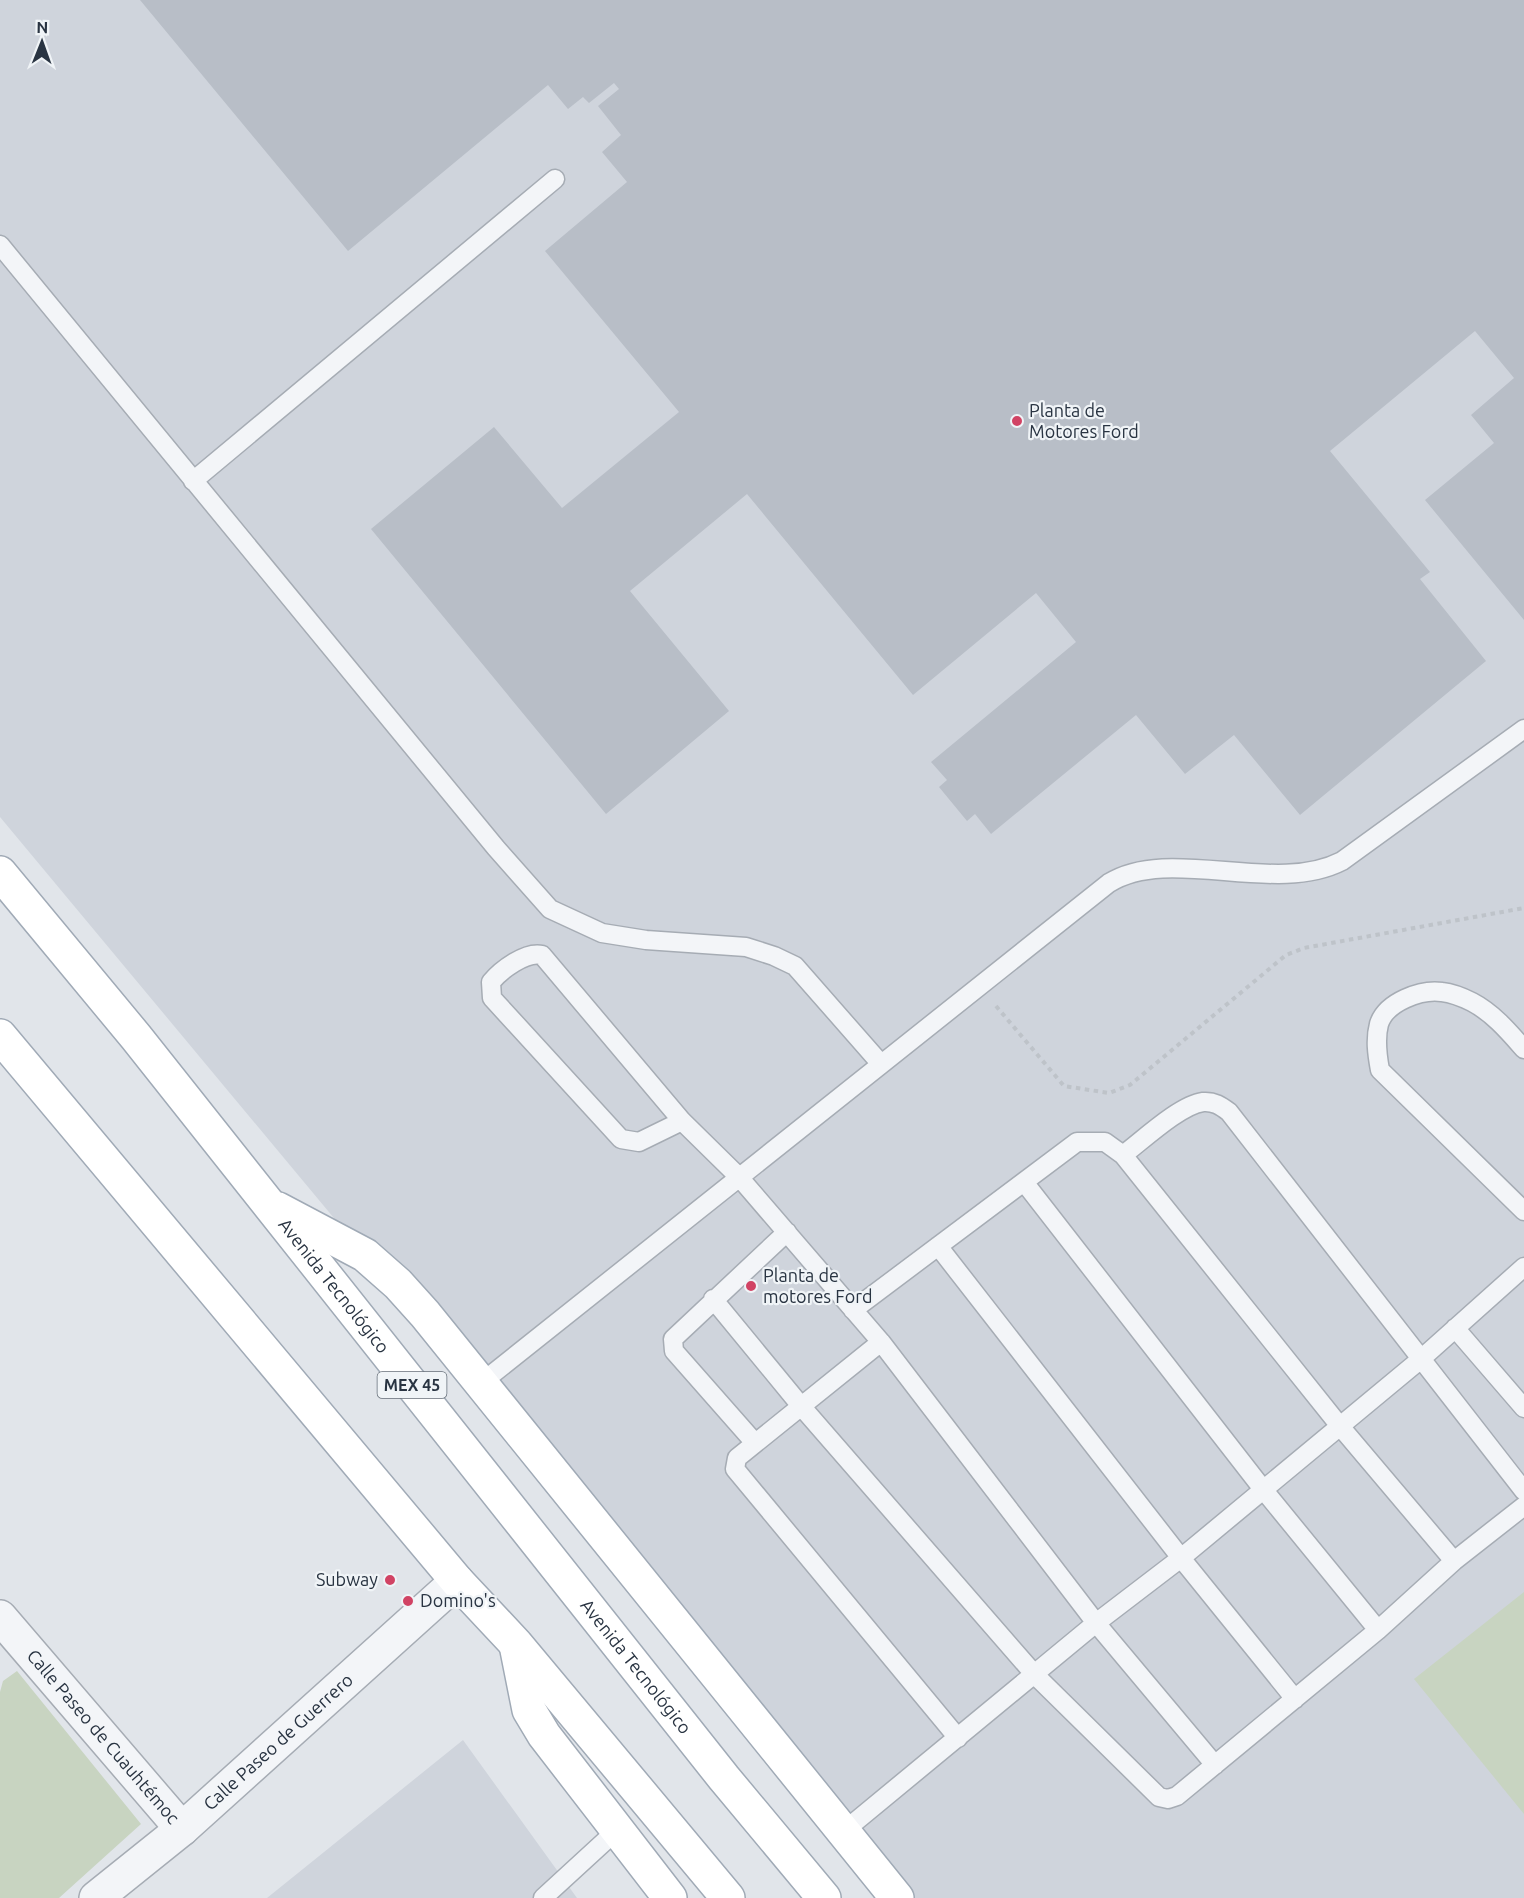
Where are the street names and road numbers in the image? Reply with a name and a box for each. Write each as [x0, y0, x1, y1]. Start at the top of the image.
street label: Avenida Tecnológico [275, 1214, 394, 1357]
road number: MEX 45 [378, 1372, 446, 1398]
street label: Avenida Tecnológico [577, 1595, 696, 1737]
street label: Calle Paseo de Cuauhtémoc [23, 1645, 184, 1827]
street label: Calle Paseo de Guerrero [199, 1669, 356, 1814]

